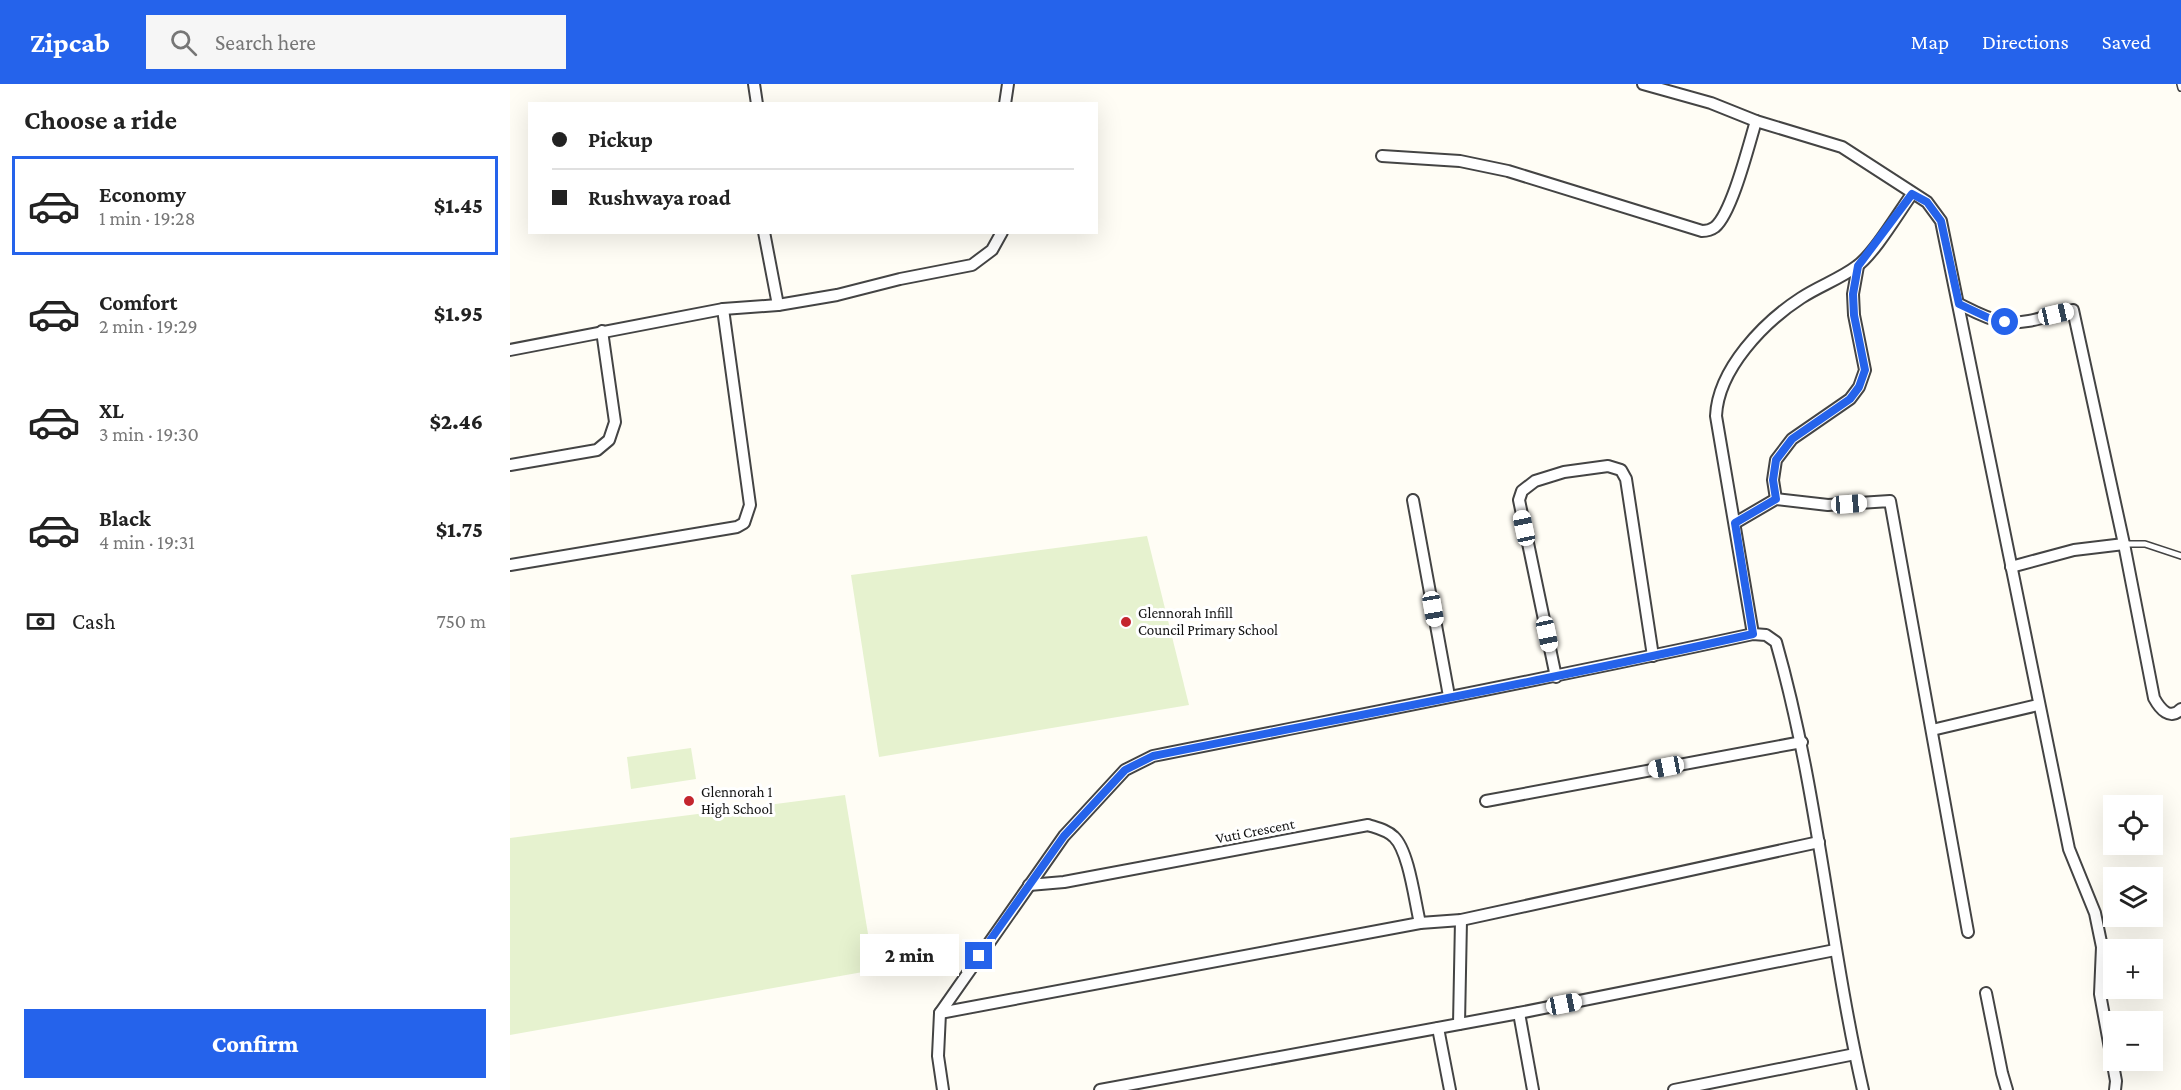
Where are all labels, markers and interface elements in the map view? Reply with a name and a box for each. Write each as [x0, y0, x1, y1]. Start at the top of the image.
search box [146, 15, 566, 69]
icon: search [167, 26, 200, 59]
text: Zipcab [30, 27, 110, 58]
text: Search here [215, 30, 316, 55]
text: Map [1911, 30, 1949, 54]
text: Directions [1982, 30, 2069, 54]
text: Saved [2102, 30, 2151, 54]
text: Choose a ride [24, 105, 177, 135]
text: Pickup [588, 127, 653, 152]
icon: car [27, 179, 81, 233]
text: Economy [99, 182, 186, 207]
text: Rushwaya road [588, 185, 731, 210]
text: $1.45 [434, 193, 483, 218]
text: 1 min · 19:28 [99, 207, 195, 229]
icon: car [27, 287, 81, 341]
text: Comfort [99, 290, 177, 315]
text: $1.95 [434, 301, 483, 326]
car [2036, 301, 2076, 327]
route start [1991, 308, 2018, 335]
text: 2 min · 19:29 [99, 315, 198, 337]
icon: car [27, 395, 81, 449]
text: XL [99, 398, 124, 423]
text: $2.46 [429, 409, 483, 434]
text: 3 min · 19:30 [99, 423, 199, 445]
car [1830, 494, 1868, 514]
icon: car [27, 503, 81, 557]
text: Black [99, 506, 151, 531]
car [1511, 509, 1537, 547]
text: $1.75 [436, 517, 483, 542]
text: 4 min · 19:31 [99, 531, 195, 553]
car [1421, 590, 1445, 628]
icon: cash [24, 605, 57, 638]
place label: Glennorah Infill Council Primary School [1138, 605, 1278, 639]
text: Cash [72, 609, 116, 634]
text: 750 m [436, 610, 486, 632]
marker: Glennorah Infill Council Primary School [1119, 615, 1133, 629]
car [1534, 615, 1560, 653]
car [1647, 755, 1685, 779]
place label: Glennorah 1 High School [701, 784, 773, 818]
marker: Glennorah 1 High School [682, 794, 696, 808]
map controls [2103, 795, 2163, 1071]
button: locate [2103, 795, 2163, 855]
street label: Vuti Crescent [1214, 815, 1297, 846]
button: layers [2103, 867, 2163, 927]
callout: 2 min [859, 935, 958, 977]
button: + [2103, 939, 2163, 999]
route end [965, 942, 992, 969]
text: 2 min [885, 944, 934, 966]
car [1545, 992, 1583, 1016]
button: Confirm [24, 1009, 486, 1078]
button: − [2103, 1011, 2163, 1071]

